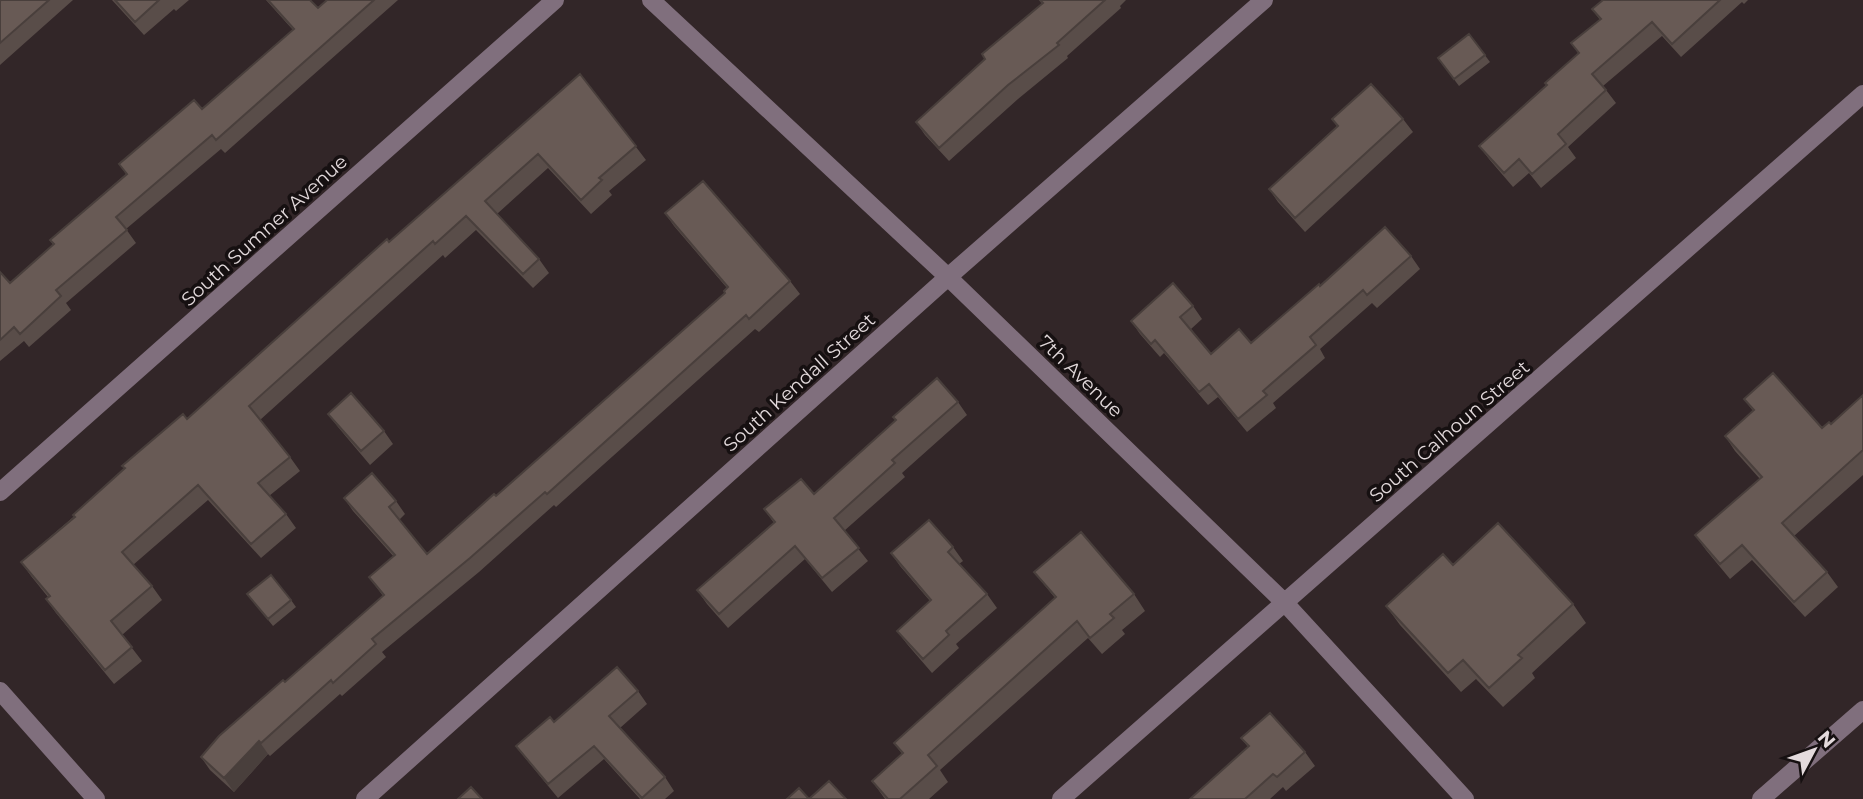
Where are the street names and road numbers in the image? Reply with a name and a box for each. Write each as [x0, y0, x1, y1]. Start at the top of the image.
street label: South Sumner Avenue [177, 150, 352, 311]
street label: South Kendall Street [719, 308, 880, 456]
street label: 7th Avenue [1034, 331, 1128, 422]
street label: South Calhoun Street [1365, 355, 1534, 507]

